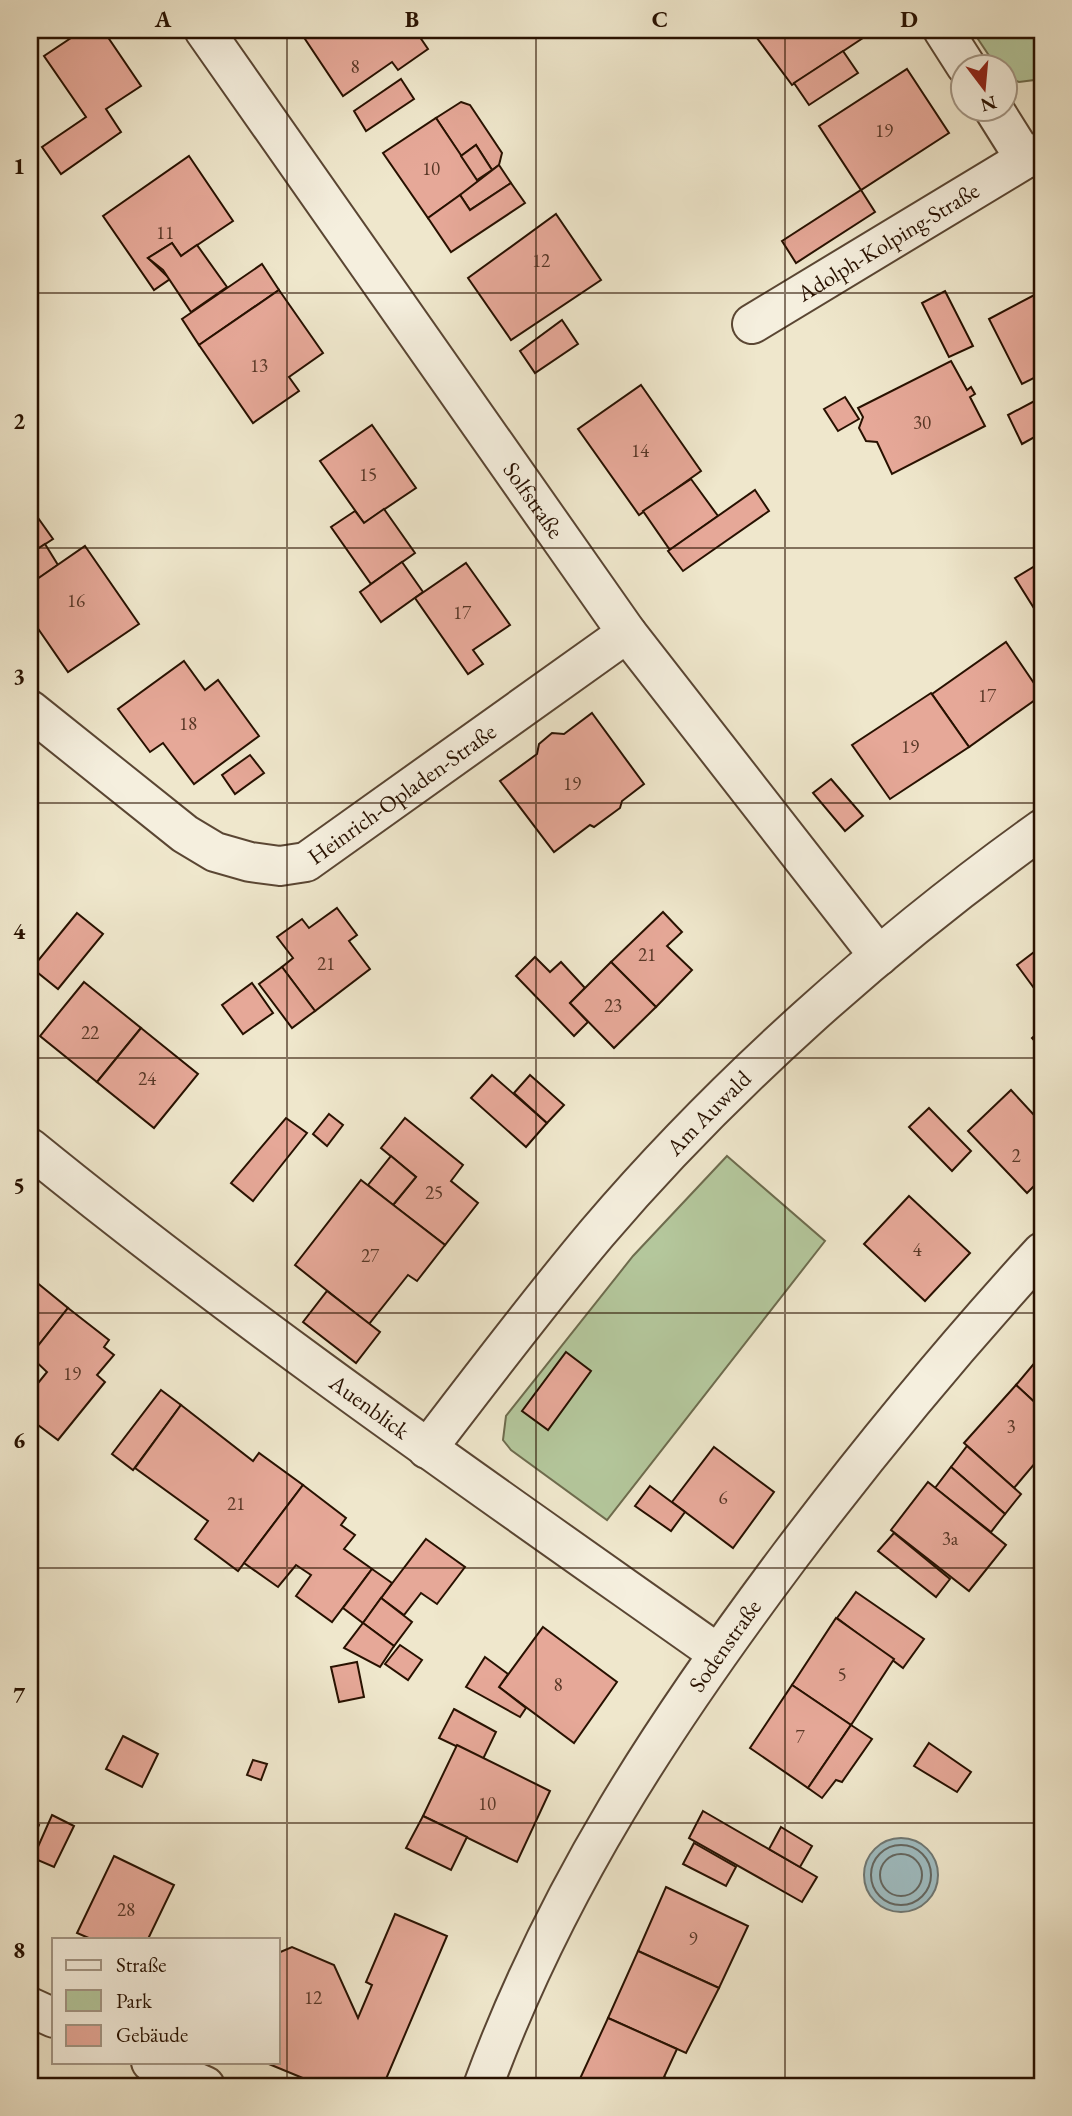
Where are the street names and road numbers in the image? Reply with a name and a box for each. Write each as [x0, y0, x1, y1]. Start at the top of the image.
street label: Adolph-Kolping-Straße [791, 175, 985, 309]
street label: Solfstraße [496, 456, 571, 544]
street label: Heinrich-Opladen-Straße [302, 716, 502, 871]
street label: Am Auwald [659, 1063, 757, 1162]
street label: Auenblick [323, 1367, 417, 1446]
street label: Sodenstraße [681, 1593, 768, 1698]

